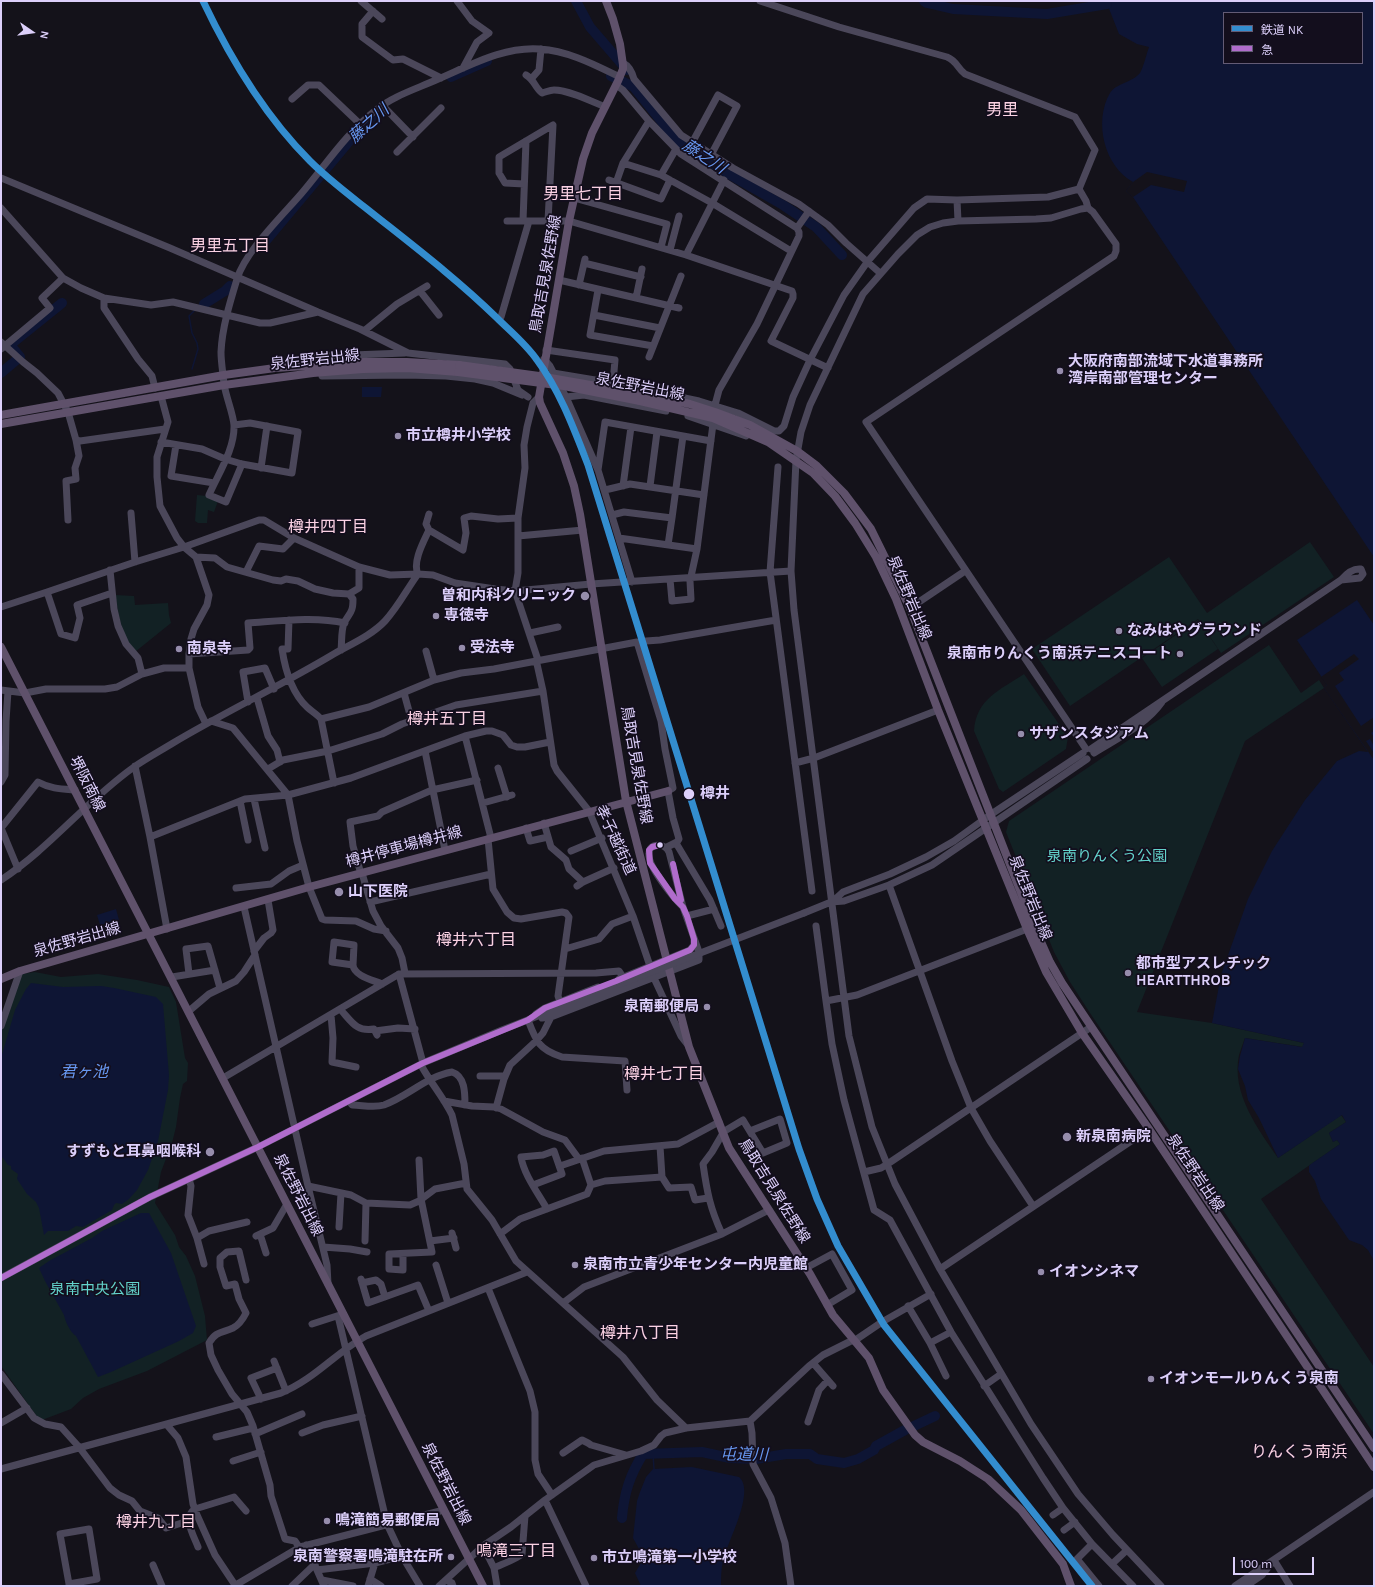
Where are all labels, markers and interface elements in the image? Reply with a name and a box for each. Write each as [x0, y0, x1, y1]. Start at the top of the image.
north arrow [12, 12, 52, 52]
legend [1223, 12, 1363, 64]
text: 鉄道 NK [1261, 23, 1303, 37]
text: N [37, 29, 51, 40]
text: 急 [1261, 43, 1273, 57]
district label: 男里 [986, 100, 1018, 120]
water label: 藤之川 [345, 101, 393, 147]
water label: 藤之川 [679, 136, 729, 178]
district label: 男里七丁目 [543, 184, 623, 204]
street label: 鳥取吉見泉佐野線 [527, 213, 565, 335]
district label: 男里五丁目 [190, 236, 270, 256]
street label: 泉佐野岩出線 [269, 346, 361, 374]
place label: 大阪府南部流域下水道事務所 湾岸南部管理センター [1068, 353, 1263, 388]
marker: 大阪府南部流域下水道事務所 湾岸南部管理センター [1055, 366, 1065, 376]
street label: 泉佐野岩出線 [594, 370, 686, 404]
place label: 市立樽井小学校 [406, 427, 511, 445]
marker: 市立樽井小学校 [393, 431, 403, 441]
district label: 樽井四丁目 [288, 517, 368, 537]
street label: 泉佐野岩出線 [883, 553, 935, 643]
place label: 曽和内科クリニック [441, 587, 576, 605]
marker: 曽和内科クリニック [579, 590, 591, 602]
place label: 専徳寺 [444, 607, 489, 625]
marker: 専徳寺 [431, 611, 441, 621]
place label: なみはやグラウンド [1127, 622, 1262, 640]
marker: なみはやグラウンド [1114, 626, 1124, 636]
place label: 受法寺 [470, 639, 515, 657]
place label: 南泉寺 [187, 640, 232, 658]
marker: 受法寺 [457, 643, 467, 653]
marker: 南泉寺 [174, 644, 184, 654]
place label: 泉南市りんくう南浜テニスコート [947, 645, 1172, 663]
marker: 泉南市りんくう南浜テニスコート [1175, 649, 1185, 659]
street label: 鳥取吉見泉佐野線 [617, 704, 655, 826]
district label: 樽井五丁目 [407, 709, 487, 729]
place label: サザンスタジアム [1029, 725, 1149, 743]
marker: サザンスタジアム [1016, 729, 1026, 739]
street label: 堺阪南線 [65, 753, 109, 815]
place label: 樽井 [700, 785, 730, 803]
marker: 樽井 [682, 787, 696, 801]
street label: 孝子越街道 [591, 802, 639, 878]
street label: 樽井停車場樽井線 [344, 823, 464, 871]
unlabelled marker [655, 840, 665, 850]
park label: 泉南りんくう公園 [1047, 848, 1167, 866]
street label: 泉佐野岩出線 [1005, 853, 1055, 943]
place label: 山下医院 [348, 883, 408, 901]
marker: 山下医院 [333, 886, 345, 898]
street label: 泉佐野岩出線 [31, 919, 123, 961]
district label: 樽井六丁目 [436, 930, 516, 950]
place label: 都市型アスレチック HEARTTHROB [1136, 955, 1271, 990]
marker: 都市型アスレチック HEARTTHROB [1123, 968, 1133, 978]
place label: 泉南郵便局 [624, 998, 699, 1016]
marker: 泉南郵便局 [702, 1002, 712, 1012]
water label: 君ヶ池 [60, 1062, 108, 1082]
district label: 樽井七丁目 [624, 1064, 704, 1084]
place label: 新泉南病院 [1076, 1128, 1151, 1146]
marker: 新泉南病院 [1061, 1131, 1073, 1143]
street label: 泉佐野岩出線 [1162, 1131, 1228, 1215]
street label: 鳥取吉見泉佐野線 [735, 1135, 813, 1247]
place label: すずもと耳鼻咽喉科 [66, 1143, 201, 1161]
marker: すずもと耳鼻咽喉科 [204, 1146, 216, 1158]
street label: 泉佐野岩出線 [270, 1151, 326, 1239]
place label: 泉南市立青少年センター内児童館 [583, 1256, 808, 1274]
marker: 泉南市立青少年センター内児童館 [570, 1260, 580, 1270]
place label: イオンシネマ [1049, 1263, 1139, 1281]
marker: イオンシネマ [1036, 1267, 1046, 1277]
park label: 泉南中央公園 [50, 1281, 140, 1299]
district label: 樽井八丁目 [600, 1323, 680, 1343]
place label: イオンモールりんくう泉南 [1159, 1370, 1339, 1388]
marker: イオンモールりんくう泉南 [1146, 1374, 1156, 1384]
street label: 泉佐野岩出線 [418, 1440, 474, 1528]
district label: りんくう南浜 [1251, 1442, 1347, 1462]
water label: 屯道川 [720, 1445, 768, 1465]
district label: 樽井九丁目 [116, 1512, 196, 1532]
place label: 鳴滝簡易郵便局 [335, 1512, 440, 1530]
marker: 鳴滝簡易郵便局 [322, 1516, 332, 1526]
district label: 鳴滝三丁目 [476, 1541, 556, 1561]
place label: 泉南警察署鳴滝駐在所 [293, 1548, 443, 1566]
place label: 市立鳴滝第一小学校 [602, 1549, 737, 1567]
scale bar [1235, 1549, 1316, 1575]
marker: 泉南警察署鳴滝駐在所 [446, 1552, 456, 1562]
marker: 市立鳴滝第一小学校 [589, 1553, 599, 1563]
text: 100 m [1240, 1557, 1272, 1571]

